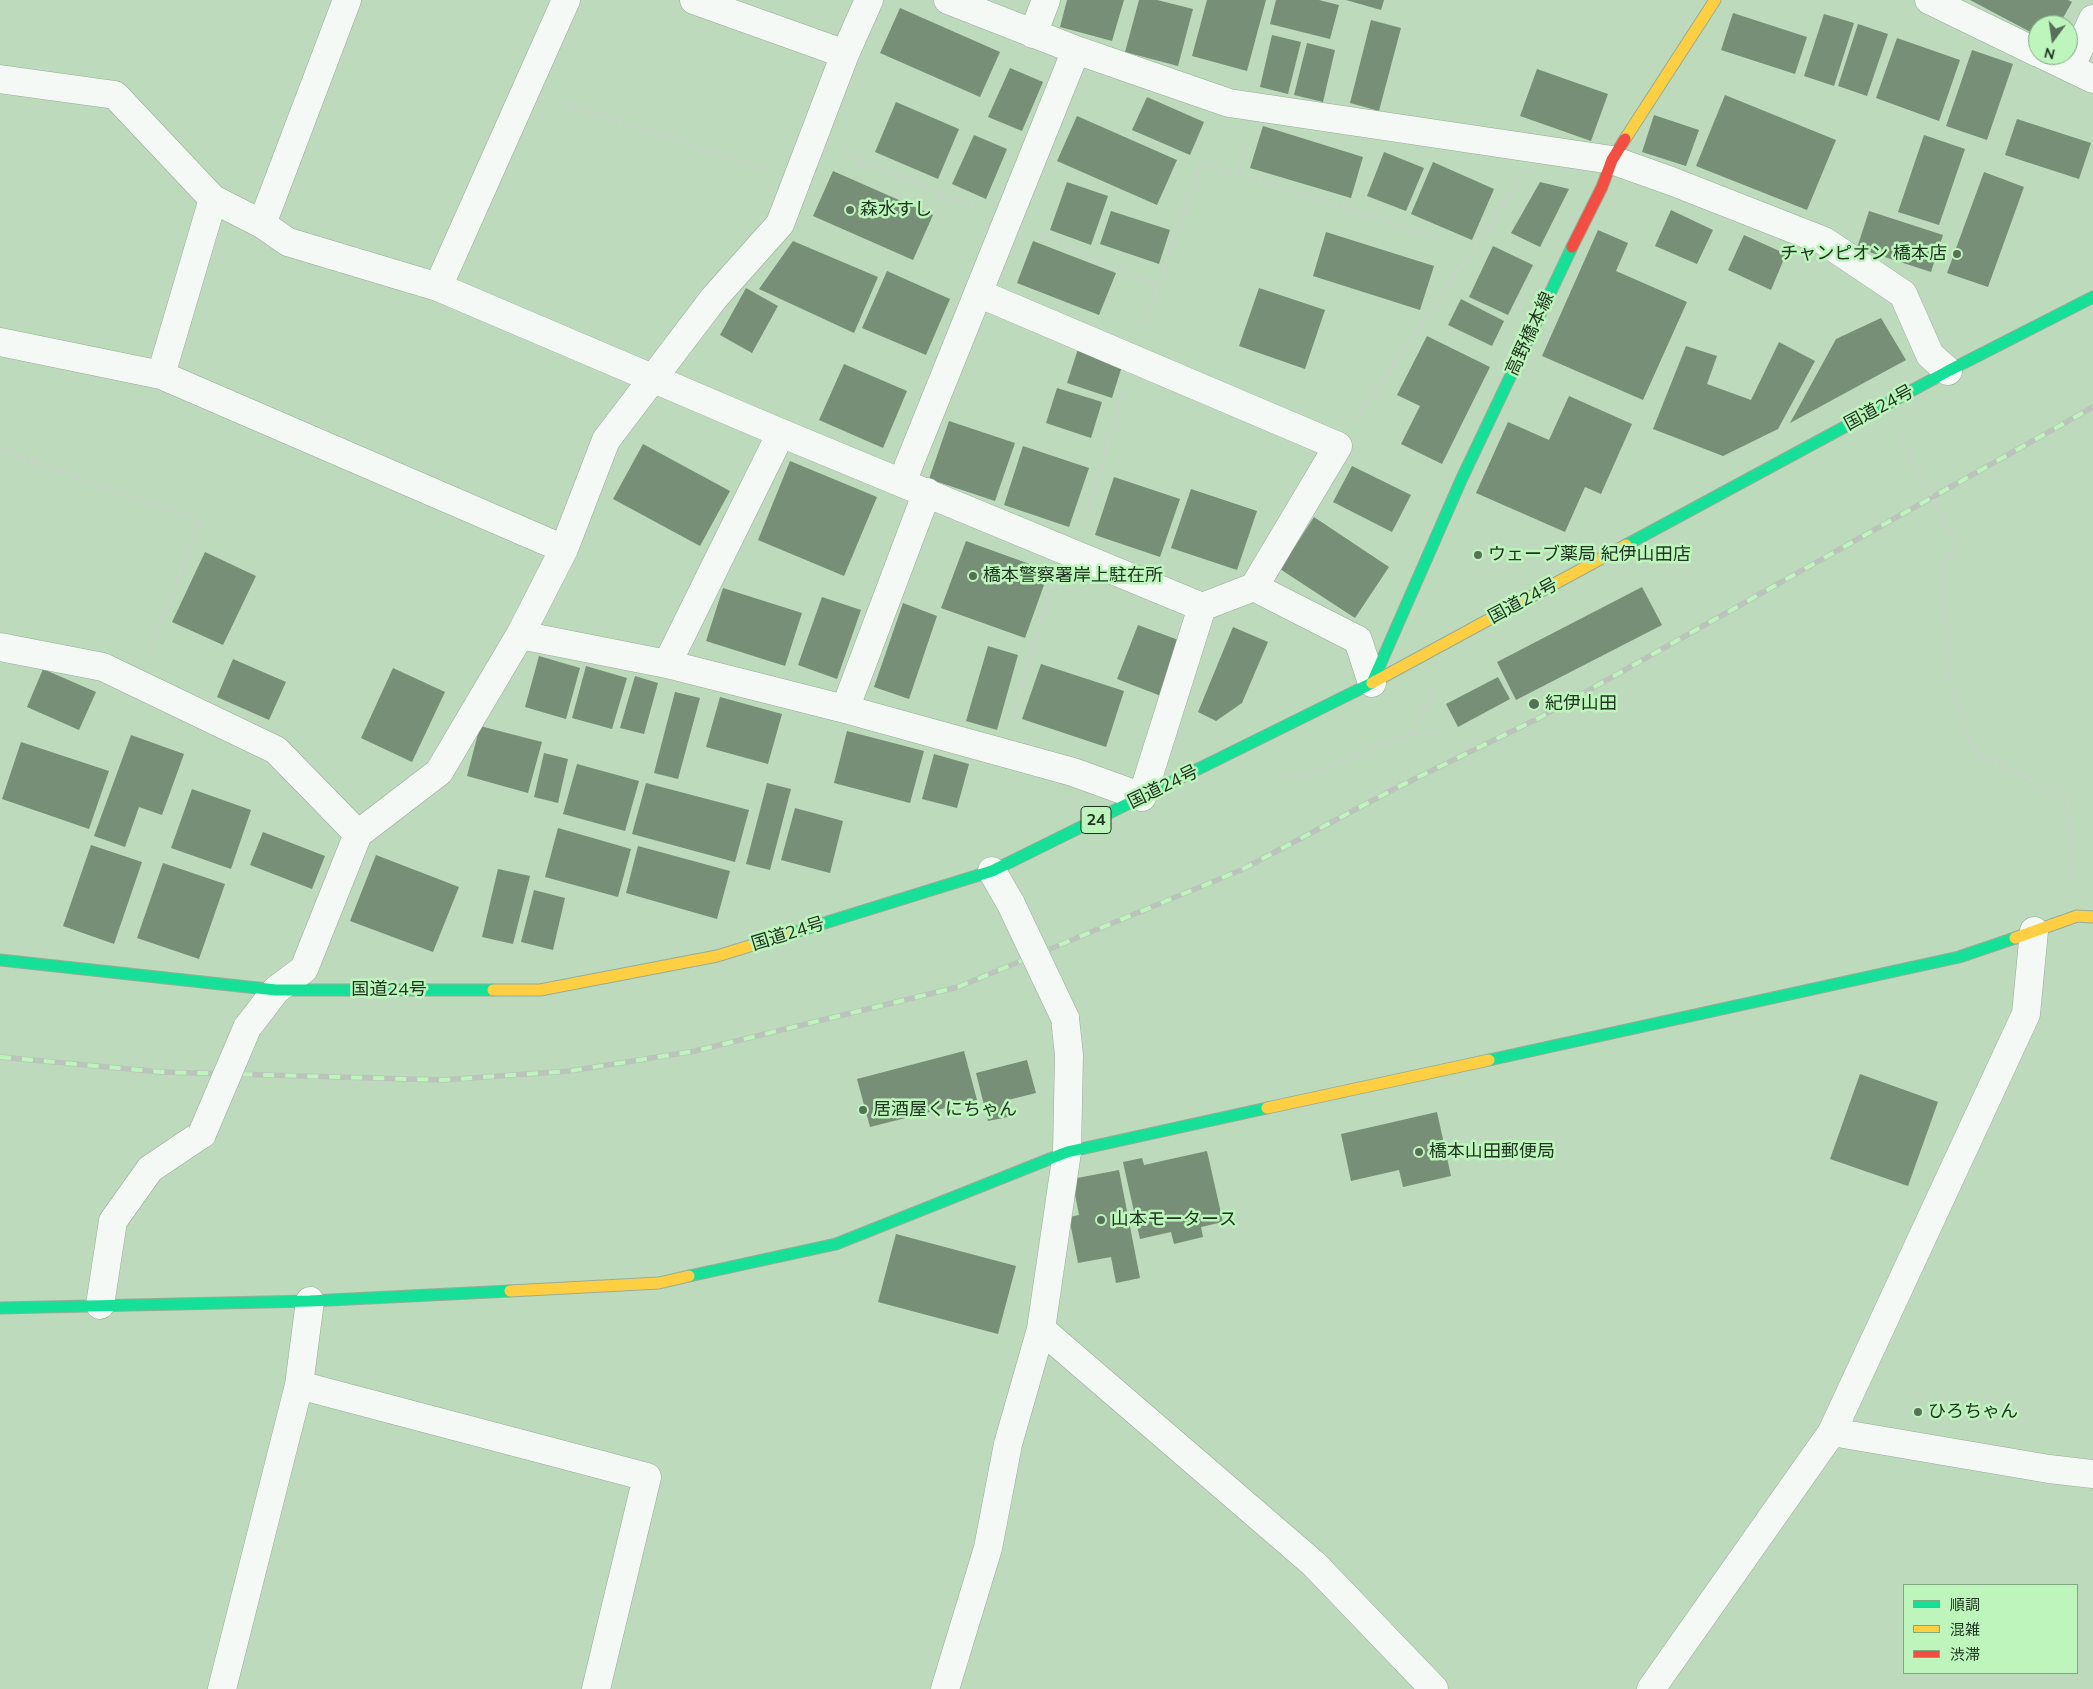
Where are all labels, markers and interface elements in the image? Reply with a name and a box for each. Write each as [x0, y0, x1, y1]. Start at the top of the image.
north arrow [2028, 15, 2078, 65]
text: N [2042, 44, 2057, 64]
place label: 森水すし [860, 199, 932, 221]
marker: 森水すし [844, 204, 856, 216]
place label: チャンピオン 橋本店 [1780, 243, 1947, 265]
marker: チャンピオン 橋本店 [1951, 248, 1963, 260]
street label: 高野橋本線 [1501, 289, 1559, 379]
street label: 国道24号 [1841, 381, 1917, 435]
place label: ウェーブ薬局 紀伊山田店 [1488, 544, 1691, 566]
marker: ウェーブ薬局 紀伊山田店 [1472, 549, 1484, 561]
place label: 橋本警察署岸上駐在所 [983, 565, 1163, 587]
marker: 橋本警察署岸上駐在所 [967, 570, 979, 582]
street label: 国道24号 [1485, 574, 1561, 628]
place label: 紀伊山田 [1545, 693, 1617, 715]
marker: 紀伊山田 [1527, 697, 1541, 711]
street label: 国道24号 [1124, 761, 1202, 813]
road number: 24 [1081, 806, 1111, 834]
street label: 国道24号 [749, 913, 827, 955]
street label: 国道24号 [351, 979, 427, 1001]
place label: 居酒屋くにちゃん [873, 1099, 1017, 1121]
marker: 居酒屋くにちゃん [857, 1104, 869, 1116]
place label: 橋本山田郵便局 [1429, 1141, 1555, 1163]
marker: 橋本山田郵便局 [1413, 1146, 1425, 1158]
place label: 山本モータース [1111, 1209, 1237, 1231]
marker: 山本モータース [1095, 1214, 1107, 1226]
place label: ひろちゃん [1928, 1401, 2018, 1423]
marker: ひろちゃん [1912, 1406, 1924, 1418]
legend [1903, 1584, 2078, 1674]
text: 順調 [1950, 1595, 1980, 1614]
text: 混雑 [1950, 1620, 1980, 1639]
text: 渋滞 [1950, 1645, 1980, 1664]

